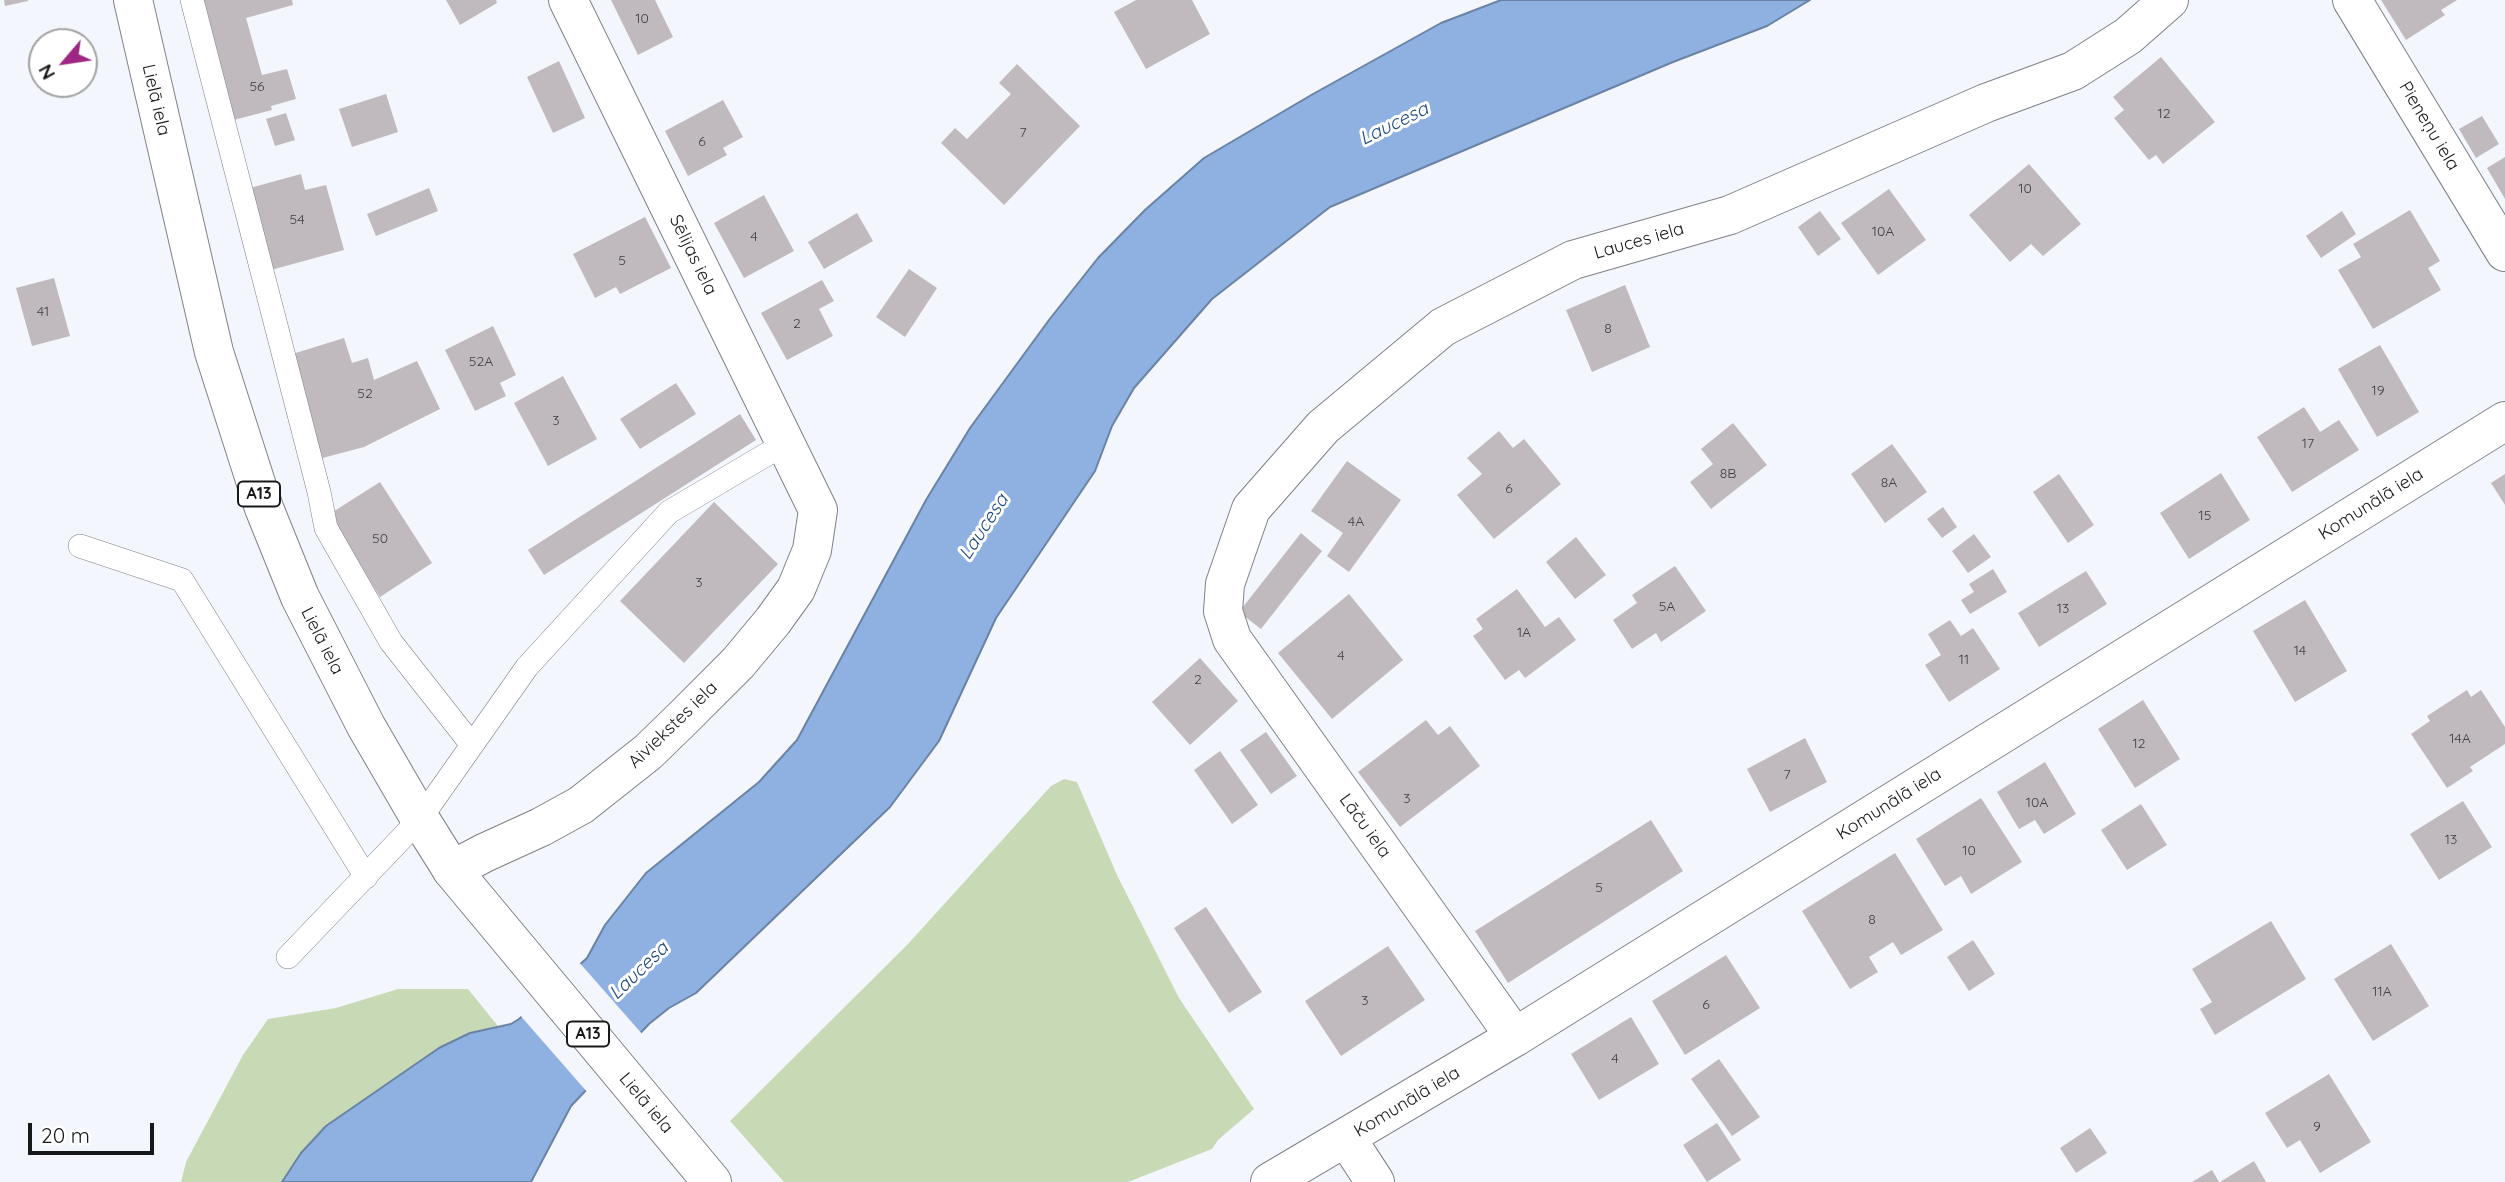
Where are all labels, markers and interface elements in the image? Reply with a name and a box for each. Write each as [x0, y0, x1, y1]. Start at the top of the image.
house number: 10 [635, 11, 649, 27]
north arrow [28, 28, 98, 98]
text: N [33, 60, 60, 84]
street label: Lielā iela [137, 62, 175, 138]
street label: Pieneņu iela [2394, 78, 2464, 174]
house number: 56 [249, 79, 265, 95]
water label: Laucesa [1356, 98, 1432, 150]
house number: 12 [2158, 106, 2170, 122]
house number: 7 [1019, 125, 1027, 141]
house number: 6 [698, 134, 706, 150]
house number: 10 [2018, 181, 2032, 197]
street label: Sēlijas iela [664, 211, 722, 299]
house number: 54 [289, 212, 305, 228]
street label: Lauces iela [1592, 218, 1686, 264]
house number: 10A [1872, 224, 1894, 240]
house number: 4 [750, 229, 758, 245]
house number: 5 [618, 253, 626, 269]
house number: 41 [37, 304, 49, 320]
house number: 2 [793, 316, 801, 332]
house number: 8 [1604, 321, 1612, 337]
house number: 52A [469, 354, 493, 370]
house number: 19 [2372, 383, 2384, 399]
house number: 52 [357, 386, 373, 402]
house number: 3 [552, 413, 560, 429]
house number: 17 [2302, 436, 2314, 452]
street label: Komunālā iela [2315, 463, 2427, 545]
house number: 8B [1720, 466, 1736, 482]
house number: 8A [1881, 475, 1897, 491]
road number: A13 [238, 481, 280, 506]
house number: 6 [1505, 481, 1513, 497]
water label: Laucesa [954, 490, 1014, 564]
house number: 15 [2199, 508, 2211, 524]
house number: 4A [1348, 514, 1364, 530]
house number: 50 [372, 531, 388, 547]
house number: 3 [695, 575, 703, 591]
house number: 5A [1659, 599, 1675, 615]
house number: 13 [2057, 601, 2069, 617]
street label: Lielā iela [296, 604, 348, 678]
house number: 1A [1517, 625, 1531, 641]
house number: 14 [2294, 643, 2306, 659]
house number: 4 [1337, 648, 1345, 664]
house number: 11 [1959, 652, 1969, 668]
house number: 2 [1194, 672, 1202, 688]
street label: Aiviekstes iela [624, 677, 722, 773]
house number: 14A [2449, 731, 2471, 747]
house number: 12 [2133, 736, 2145, 752]
street label: Komunālā iela [1833, 763, 1945, 845]
house number: 7 [1783, 767, 1791, 783]
street label: Lāču iela [1335, 790, 1395, 862]
house number: 3 [1403, 791, 1411, 807]
house number: 10A [2026, 795, 2048, 811]
house number: 13 [2445, 832, 2457, 848]
house number: 10 [1962, 843, 1976, 859]
house number: 5 [1595, 880, 1603, 896]
house number: 8 [1868, 912, 1876, 928]
water label: Laucesa [605, 937, 673, 1005]
house number: 11A [2372, 984, 2392, 1000]
house number: 3 [1361, 993, 1369, 1009]
house number: 6 [1702, 997, 1710, 1013]
road number: A13 [567, 1022, 609, 1046]
house number: 4 [1611, 1051, 1619, 1067]
street label: Komunālā iela [1350, 1062, 1464, 1142]
street label: Lielā iela [614, 1068, 678, 1138]
scale bar [32, 1108, 158, 1152]
house number: 9 [2313, 1119, 2321, 1135]
text: 20 m [41, 1122, 90, 1148]

